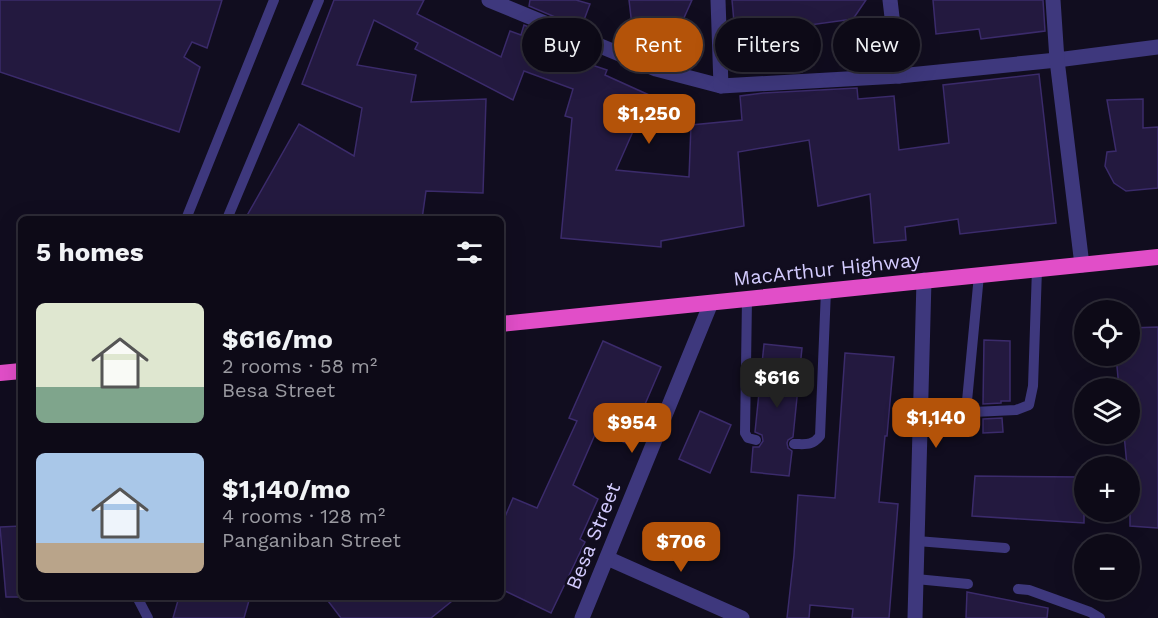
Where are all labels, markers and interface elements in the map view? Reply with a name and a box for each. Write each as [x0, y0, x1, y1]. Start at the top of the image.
chip: Buy [522, 18, 602, 72]
chip: Rent [614, 18, 703, 72]
chip: Filters [715, 18, 821, 72]
chip: New [833, 18, 920, 72]
pin: $1,250 [600, 94, 698, 145]
text: $1,250 [617, 101, 681, 125]
icon: filters [453, 236, 486, 269]
text: 5 homes [36, 237, 144, 267]
street label: MacArthur Highway [732, 247, 923, 291]
map controls [1074, 300, 1140, 600]
button: locate [1074, 300, 1140, 366]
text: $616/mo [222, 324, 333, 354]
icon: home [84, 327, 156, 399]
text: 2 rooms · 58 m² [222, 354, 377, 378]
pin: $616 [741, 358, 813, 409]
text: $616 [754, 365, 800, 389]
text: Besa Street [222, 378, 335, 402]
button: layers [1074, 378, 1140, 444]
pin: $1,140 [887, 398, 985, 449]
pin: $954 [596, 403, 668, 454]
text: $1,140 [906, 405, 966, 429]
text: $954 [607, 410, 657, 434]
button: + [1074, 456, 1140, 522]
text: $1,140/mo [222, 474, 350, 504]
icon: home [84, 477, 156, 549]
street label: Besa Street [561, 479, 626, 593]
text: 4 rooms · 128 m² [222, 504, 385, 528]
pin: $706 [645, 522, 717, 573]
text: Panganiban Street [222, 528, 401, 552]
text: $706 [656, 529, 706, 553]
button: − [1074, 534, 1140, 600]

